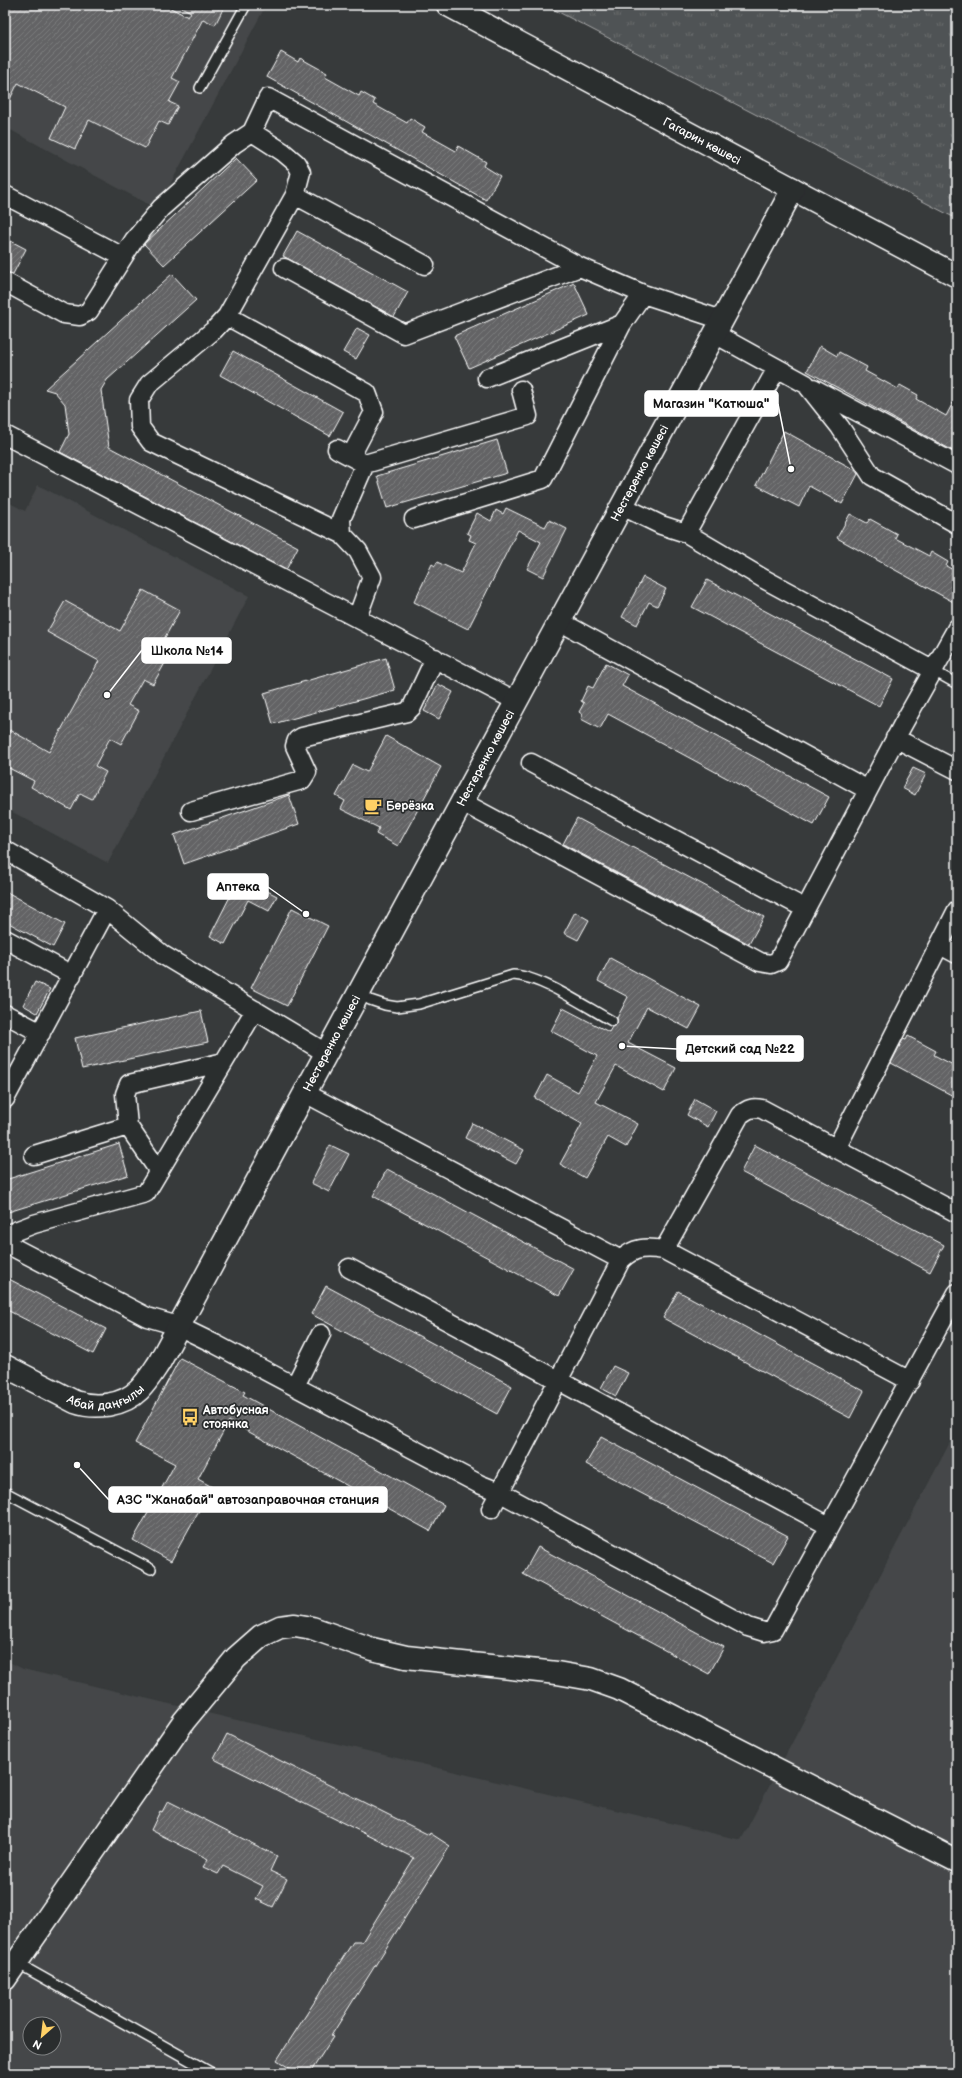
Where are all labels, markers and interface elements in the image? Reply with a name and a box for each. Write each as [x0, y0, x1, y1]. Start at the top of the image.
street label: Гагарин көшесі [660, 115, 743, 168]
callout: Магазин "Катюша" [645, 391, 778, 416]
text: Магазин "Катюша" [653, 396, 770, 412]
street label: Нестеренко көшесі [608, 422, 672, 524]
callout: Школа №14 [142, 638, 231, 663]
text: Школа №14 [151, 643, 224, 659]
street label: Нестеренко көшесі [454, 708, 518, 809]
cafe icon: Берёзка [363, 796, 383, 816]
place label: Берёзка [386, 799, 435, 814]
callout: Аптека [208, 874, 268, 899]
text: Аптека [215, 879, 260, 895]
street label: Нестеренко көшесі [300, 993, 364, 1094]
callout: Детский сад №22 [677, 1036, 803, 1061]
text: Детский сад №22 [685, 1041, 795, 1057]
street label: Абай даңғылы [63, 1382, 148, 1414]
place label: Автобусная стоянка [202, 1403, 269, 1432]
bus stop icon: Автобусная стоянка [180, 1407, 200, 1427]
callout: АЗС "Жанабай" автозаправочная станция [109, 1487, 387, 1512]
text: АЗС "Жанабай" автозаправочная станция [116, 1492, 379, 1508]
north arrow [22, 2016, 62, 2056]
text: N [31, 2037, 44, 2052]

